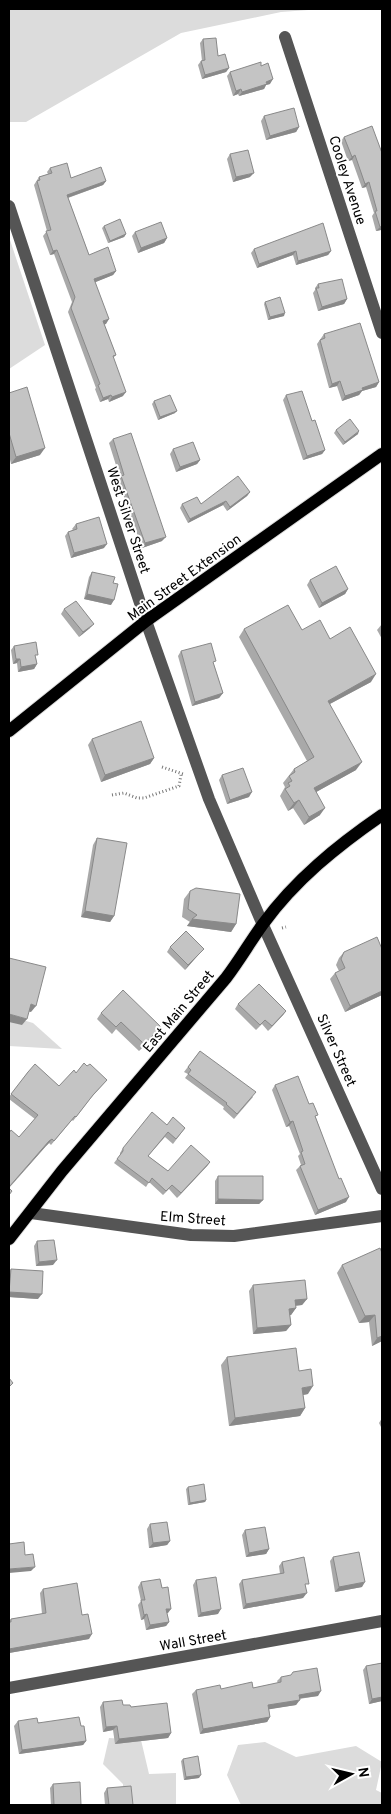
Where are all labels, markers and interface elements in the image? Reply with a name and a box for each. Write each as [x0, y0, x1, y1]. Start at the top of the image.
street label: Cooley Avenue [324, 134, 369, 227]
street label: West Silver Street [102, 465, 153, 576]
street label: Main Street Extension [125, 531, 245, 625]
street label: East Main Street [140, 967, 218, 1057]
street label: Silver Street [312, 1012, 359, 1090]
street label: Elm Street [160, 1209, 226, 1230]
street label: Wall Street [158, 1627, 228, 1656]
north arrow [326, 1749, 376, 1799]
text: N [353, 1766, 372, 1779]

